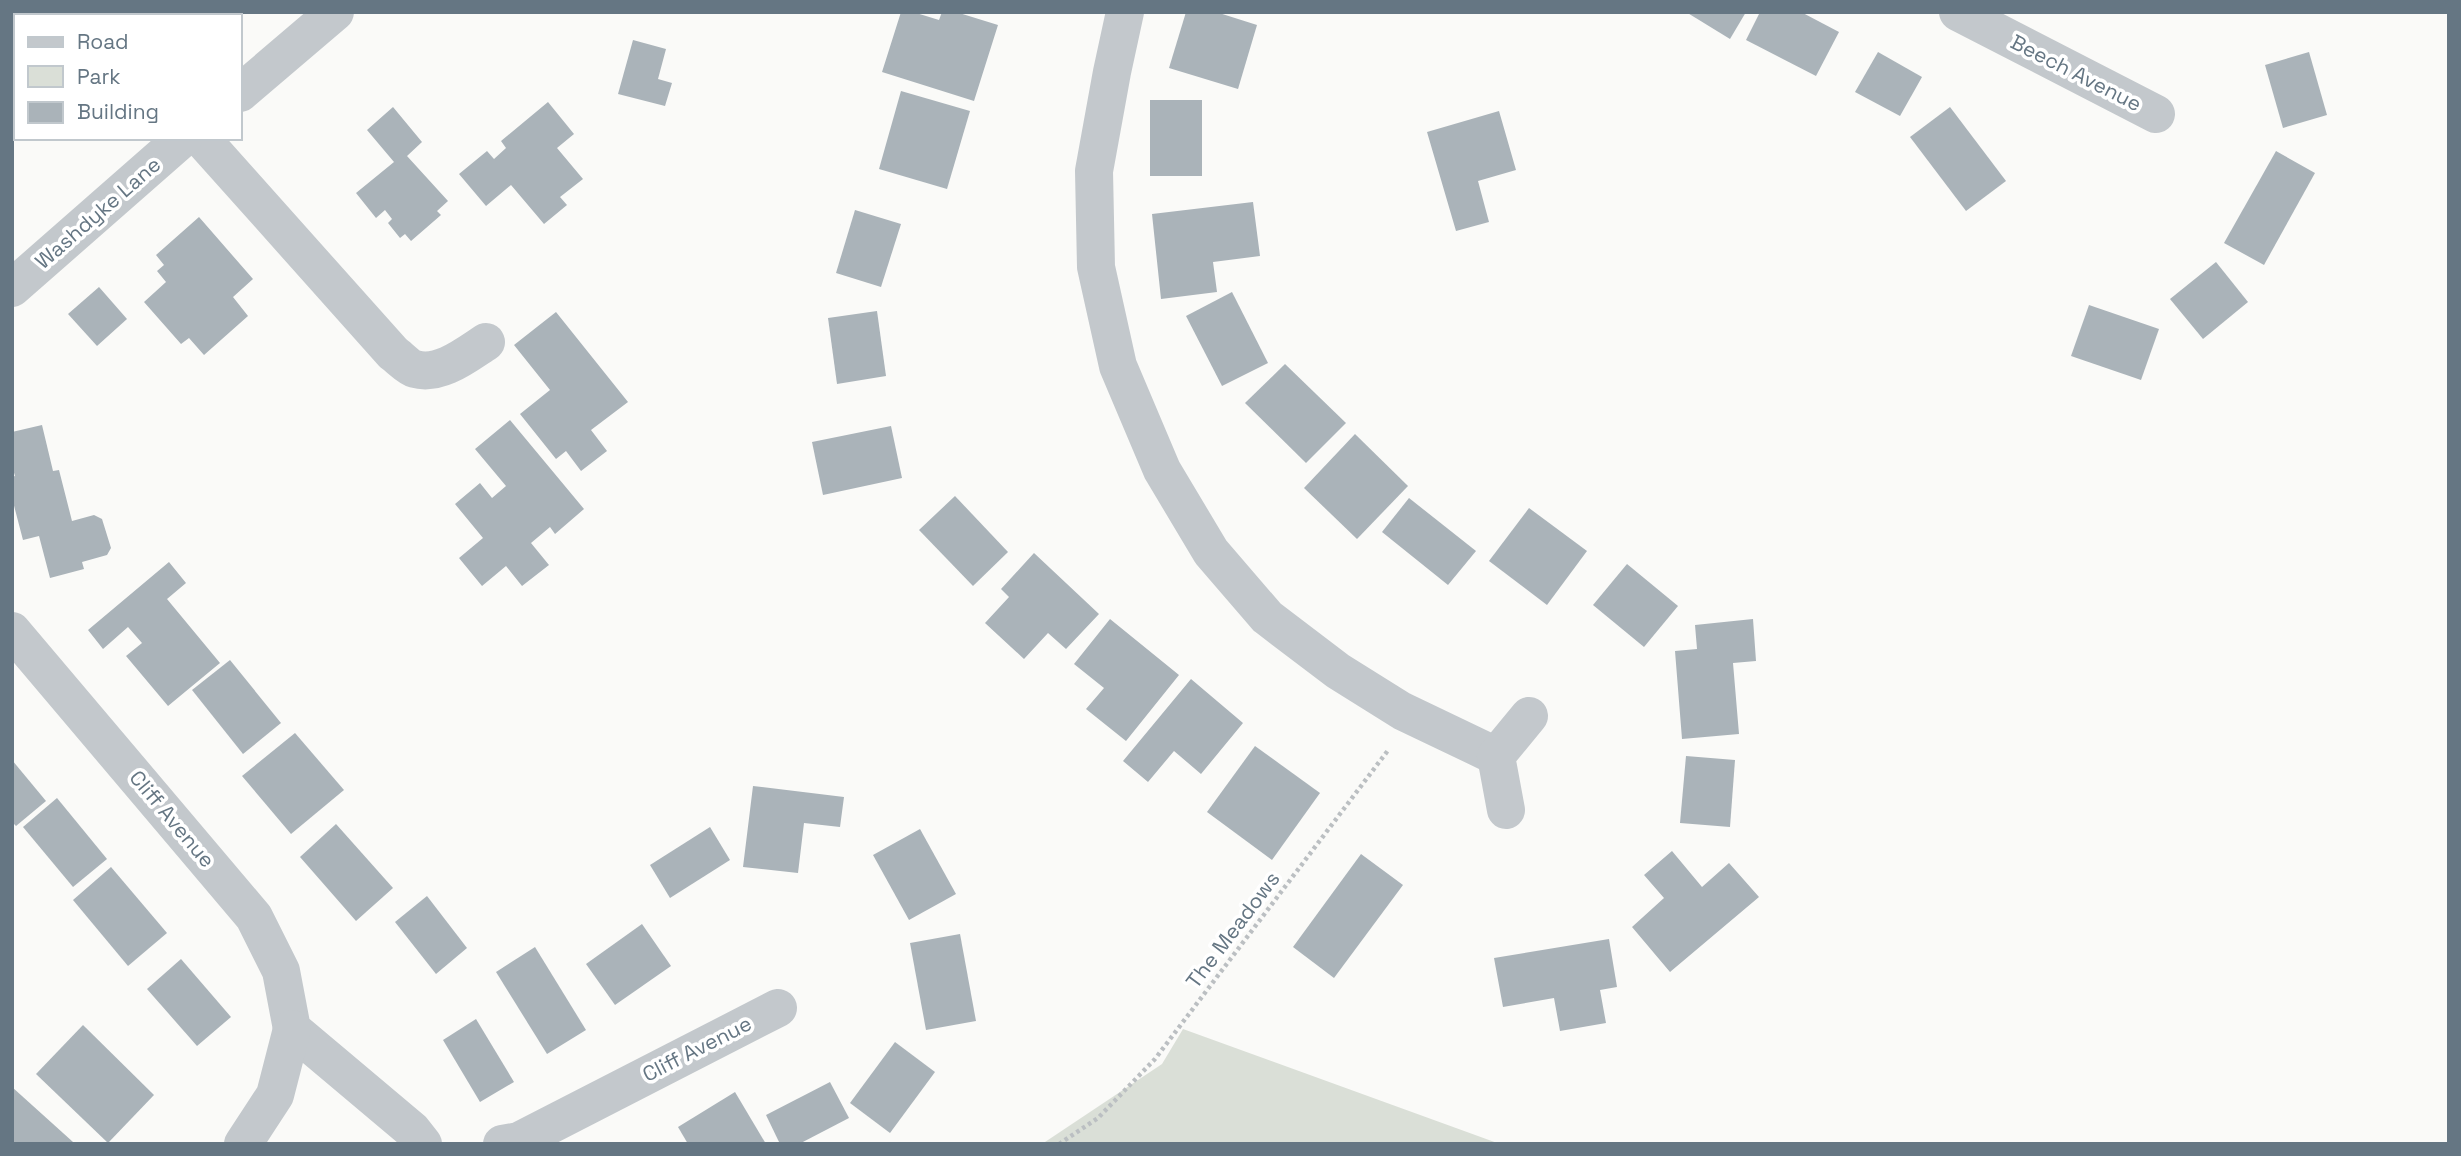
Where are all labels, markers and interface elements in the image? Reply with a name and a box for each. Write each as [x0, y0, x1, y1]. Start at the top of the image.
legend [14, 14, 242, 140]
text: Road [77, 28, 129, 55]
street label: Beech Avenue [2006, 28, 2146, 117]
text: Park [77, 63, 121, 90]
text: Building [77, 98, 159, 125]
street label: Washdyke Lane [29, 151, 166, 275]
street label: Cliff Avenue [124, 764, 221, 873]
street label: The Meadows [1180, 866, 1285, 994]
street label: Cliff Avenue [638, 1009, 756, 1088]

